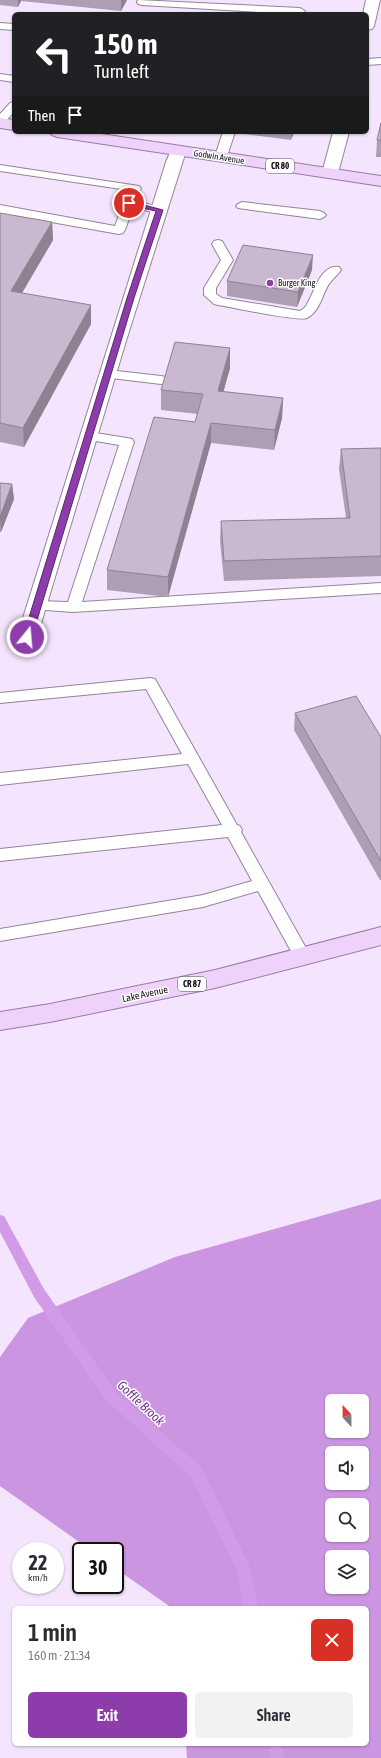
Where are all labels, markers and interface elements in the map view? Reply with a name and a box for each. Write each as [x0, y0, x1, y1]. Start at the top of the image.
icon: left [28, 28, 80, 80]
text: 150 m [94, 28, 157, 60]
text: Turn left [94, 61, 149, 82]
icon: arrive [64, 104, 86, 126]
text: Then [28, 107, 56, 124]
street label: Godwin Avenue [193, 148, 245, 166]
road number: CR 80 [266, 159, 294, 173]
pin [112, 186, 146, 220]
icon: arrive [118, 192, 140, 214]
marker: Burger King [265, 278, 275, 288]
place label: Burger King [278, 278, 316, 288]
position arrow [6.0, 616, 48.0, 658]
road number: CR 87 [178, 977, 206, 991]
street label: Lake Avenue [121, 984, 169, 1004]
water label: Goffle Brook [114, 1378, 168, 1429]
north arrow [325, 1394, 369, 1438]
map controls [325, 1394, 369, 1594]
button: sound [325, 1446, 369, 1490]
button: search [325, 1498, 369, 1542]
speed limit sign: 30 [72, 1542, 124, 1594]
button: layers [325, 1550, 369, 1594]
text: 22 [29, 1551, 47, 1574]
text: km/h [28, 1572, 48, 1583]
text: 1 min [28, 1619, 77, 1646]
button: close [311, 1619, 353, 1661]
text: 160 m · 21:34 [28, 1648, 91, 1663]
button: Exit [28, 1692, 187, 1738]
button: Share [195, 1692, 353, 1738]

